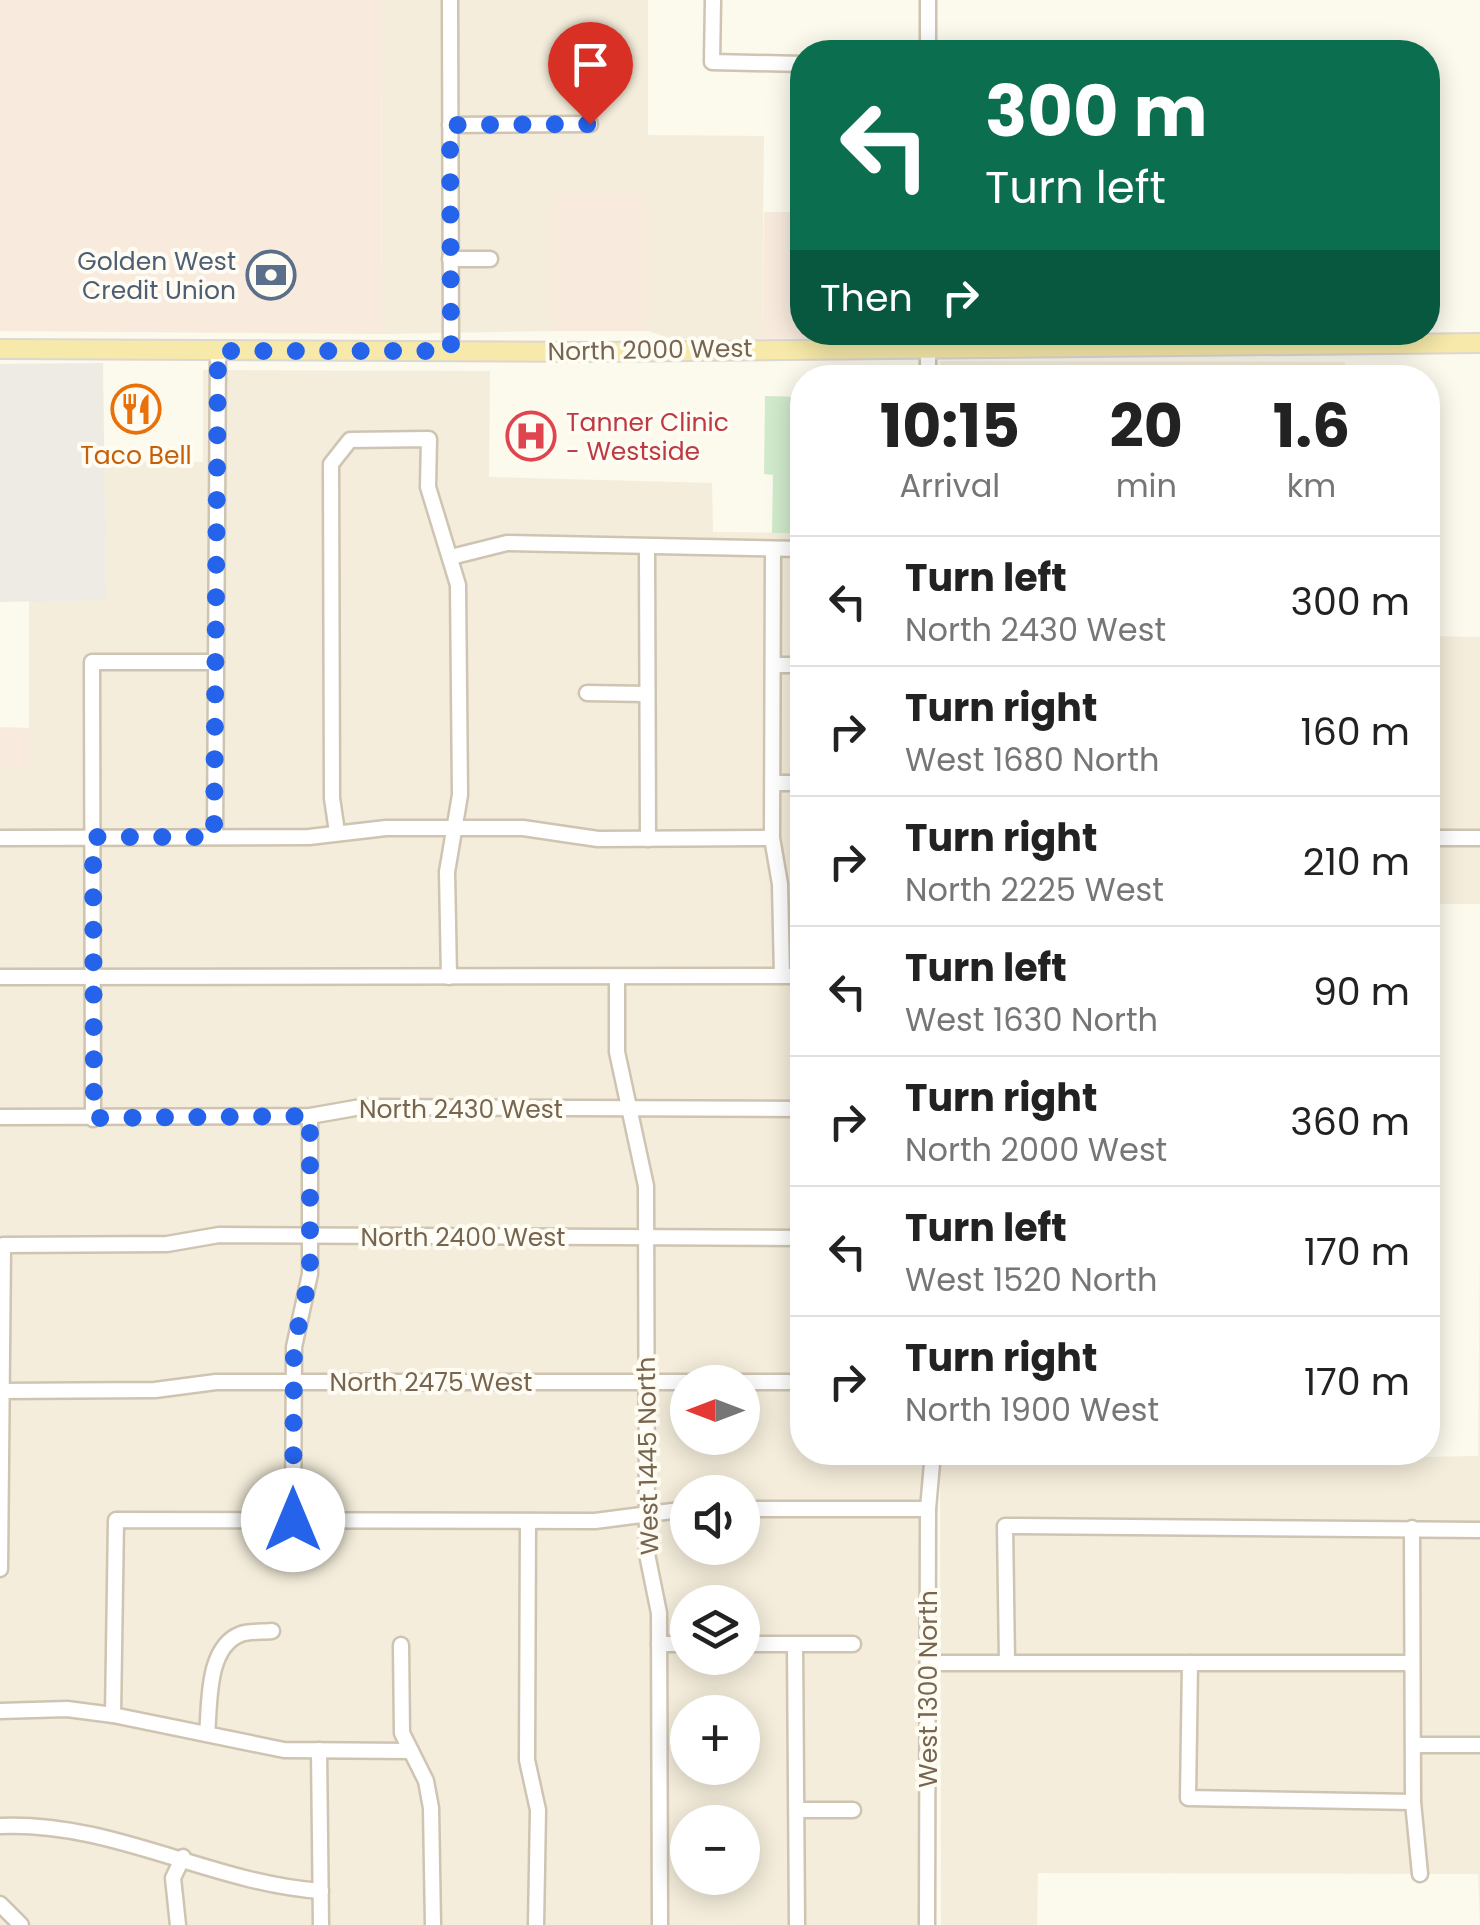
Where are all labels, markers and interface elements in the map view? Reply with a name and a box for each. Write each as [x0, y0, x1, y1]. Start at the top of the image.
pin [548, 22, 633, 125]
icon: arrive [563, 37, 618, 92]
text: 300 m [985, 62, 1208, 161]
icon: left [820, 80, 950, 210]
text: Turn left [985, 156, 1166, 219]
place label: Golden West Credit Union [77, 244, 236, 308]
bank icon: Golden West Credit Union [245, 249, 297, 301]
icon: right [933, 270, 988, 325]
text: Then [820, 271, 913, 324]
street label: North 2000 West [547, 331, 753, 369]
restaurant icon: Taco Bell [110, 383, 162, 435]
text: 10:15 [880, 384, 1020, 468]
text: 20 [1110, 384, 1183, 468]
text: 1.6 [1273, 384, 1350, 468]
place label: Tanner Clinic - Westside [566, 405, 729, 469]
hospital icon: Tanner Clinic - Westside [505, 410, 557, 462]
place label: Taco Bell [80, 438, 192, 473]
text: Arrival [899, 463, 1000, 508]
text: min [1116, 463, 1177, 508]
text: km [1287, 463, 1336, 508]
text: Turn left [905, 551, 1067, 604]
icon: left [820, 574, 875, 629]
text: 300 m [1291, 575, 1410, 628]
text: North 2430 West [905, 607, 1166, 652]
text: Turn right [905, 681, 1097, 734]
icon: right [820, 704, 875, 759]
text: 160 m [1301, 705, 1410, 758]
text: West 1680 North [905, 737, 1159, 782]
text: Turn right [905, 811, 1097, 864]
icon: right [820, 834, 875, 889]
text: 210 m [1303, 835, 1410, 888]
text: North 2225 West [905, 867, 1164, 912]
text: Turn left [905, 941, 1067, 994]
icon: left [820, 964, 875, 1019]
text: 90 m [1313, 965, 1410, 1018]
text: West 1630 North [905, 997, 1158, 1042]
text: Turn right [905, 1071, 1097, 1124]
street label: North 2430 West [359, 1092, 563, 1127]
icon: right [820, 1094, 875, 1149]
text: 360 m [1290, 1095, 1410, 1148]
text: North 2000 West [905, 1127, 1167, 1172]
text: Turn left [905, 1201, 1067, 1254]
street label: North 2400 West [361, 1220, 565, 1255]
icon: left [820, 1224, 875, 1279]
text: 170 m [1304, 1225, 1410, 1278]
text: West 1520 North [905, 1257, 1157, 1302]
text: Turn right [905, 1331, 1097, 1384]
icon: right [820, 1354, 875, 1409]
text: 170 m [1304, 1355, 1410, 1408]
street label: West 1445 North [629, 1356, 667, 1556]
street label: North 2475 West [330, 1365, 532, 1400]
north arrow [670, 1365, 760, 1455]
map controls [670, 1365, 760, 1895]
text: North 1900 West [905, 1387, 1159, 1432]
position arrow [241, 1468, 345, 1572]
button: sound [670, 1475, 760, 1565]
button: layers [670, 1585, 760, 1675]
street label: West 1300 North [911, 1590, 946, 1788]
button: + [670, 1695, 760, 1785]
button: − [670, 1805, 760, 1895]

